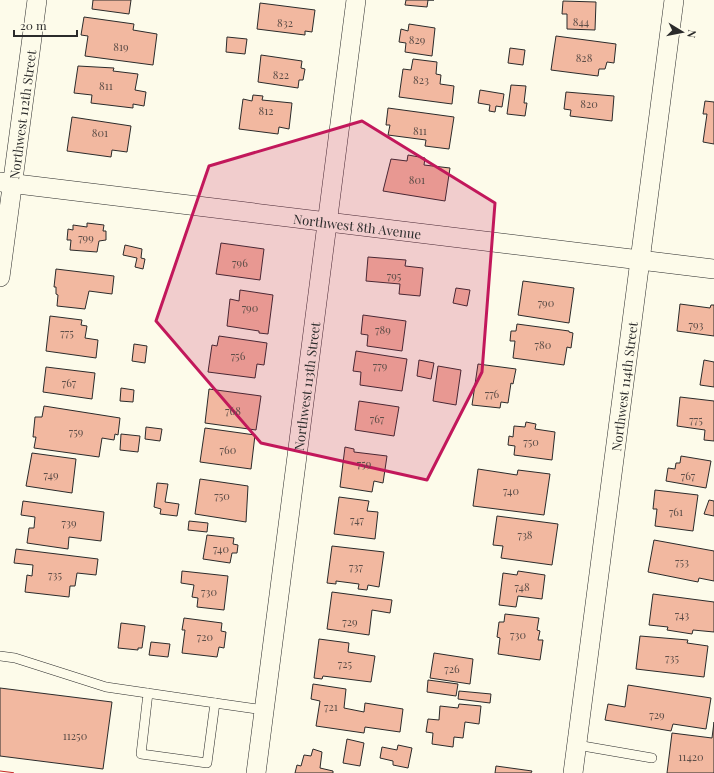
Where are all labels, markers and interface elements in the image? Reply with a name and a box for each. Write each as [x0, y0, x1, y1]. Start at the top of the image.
scale bar [14, 12, 77, 38]
north arrow [662, 12, 702, 52]
house number: 844 [573, 14, 590, 29]
house number: 832 [277, 15, 293, 30]
text: 20 m [20, 17, 47, 33]
text: N [684, 29, 700, 39]
house number: 829 [409, 32, 426, 47]
house number: 819 [113, 39, 129, 54]
street label: Northwest 112th Street [5, 48, 39, 180]
house number: 828 [576, 50, 593, 65]
house number: 822 [273, 67, 289, 82]
house number: 823 [413, 72, 429, 87]
house number: 811 [99, 78, 113, 93]
house number: 820 [580, 96, 598, 111]
house number: 812 [258, 103, 274, 118]
house number: 811 [413, 123, 427, 138]
house number: 801 [92, 125, 108, 140]
house number: 801 [409, 172, 425, 187]
street label: Northwest 8th Avenue [292, 209, 423, 242]
house number: 799 [78, 230, 94, 245]
house number: 796 [232, 255, 248, 270]
house number: 795 [387, 268, 402, 283]
house number: 790 [538, 295, 555, 310]
house number: 790 [242, 300, 259, 315]
house number: 793 [688, 317, 704, 332]
street label: Northwest 113th Street [289, 320, 323, 452]
street label: Northwest 114th Street [607, 320, 640, 452]
house number: 789 [375, 322, 391, 337]
house number: 775 [60, 325, 74, 340]
house number: 780 [535, 337, 552, 352]
house number: 756 [231, 348, 246, 363]
house number: 779 [373, 358, 388, 373]
house number: 767 [62, 375, 77, 390]
house number: 776 [485, 386, 500, 401]
house number: 768 [225, 403, 241, 418]
house number: 767 [370, 411, 385, 426]
house number: 775 [689, 412, 703, 427]
house number: 759 [69, 424, 84, 439]
house number: 750 [523, 434, 539, 449]
house number: 760 [220, 442, 237, 457]
house number: 759 [357, 456, 372, 471]
house number: 749 [43, 467, 59, 482]
house number: 767 [681, 468, 696, 483]
house number: 740 [503, 483, 519, 498]
house number: 750 [214, 488, 230, 503]
house number: 761 [669, 504, 683, 519]
house number: 747 [350, 512, 364, 527]
house number: 739 [61, 515, 77, 530]
house number: 738 [517, 527, 533, 542]
house number: 740 [213, 541, 229, 556]
house number: 753 [675, 554, 689, 569]
house number: 737 [349, 559, 363, 574]
house number: 735 [48, 567, 62, 582]
house number: 748 [514, 579, 530, 594]
house number: 730 [201, 584, 217, 599]
house number: 743 [675, 607, 689, 622]
house number: 729 [342, 614, 358, 629]
house number: 730 [510, 627, 526, 642]
house number: 720 [197, 629, 214, 644]
house number: 735 [665, 650, 679, 665]
house number: 725 [338, 656, 353, 671]
house number: 726 [444, 661, 460, 676]
house number: 721 [324, 699, 338, 714]
house number: 729 [649, 707, 665, 722]
house number: 11250 [63, 728, 88, 743]
house number: 11420 [678, 749, 704, 764]

